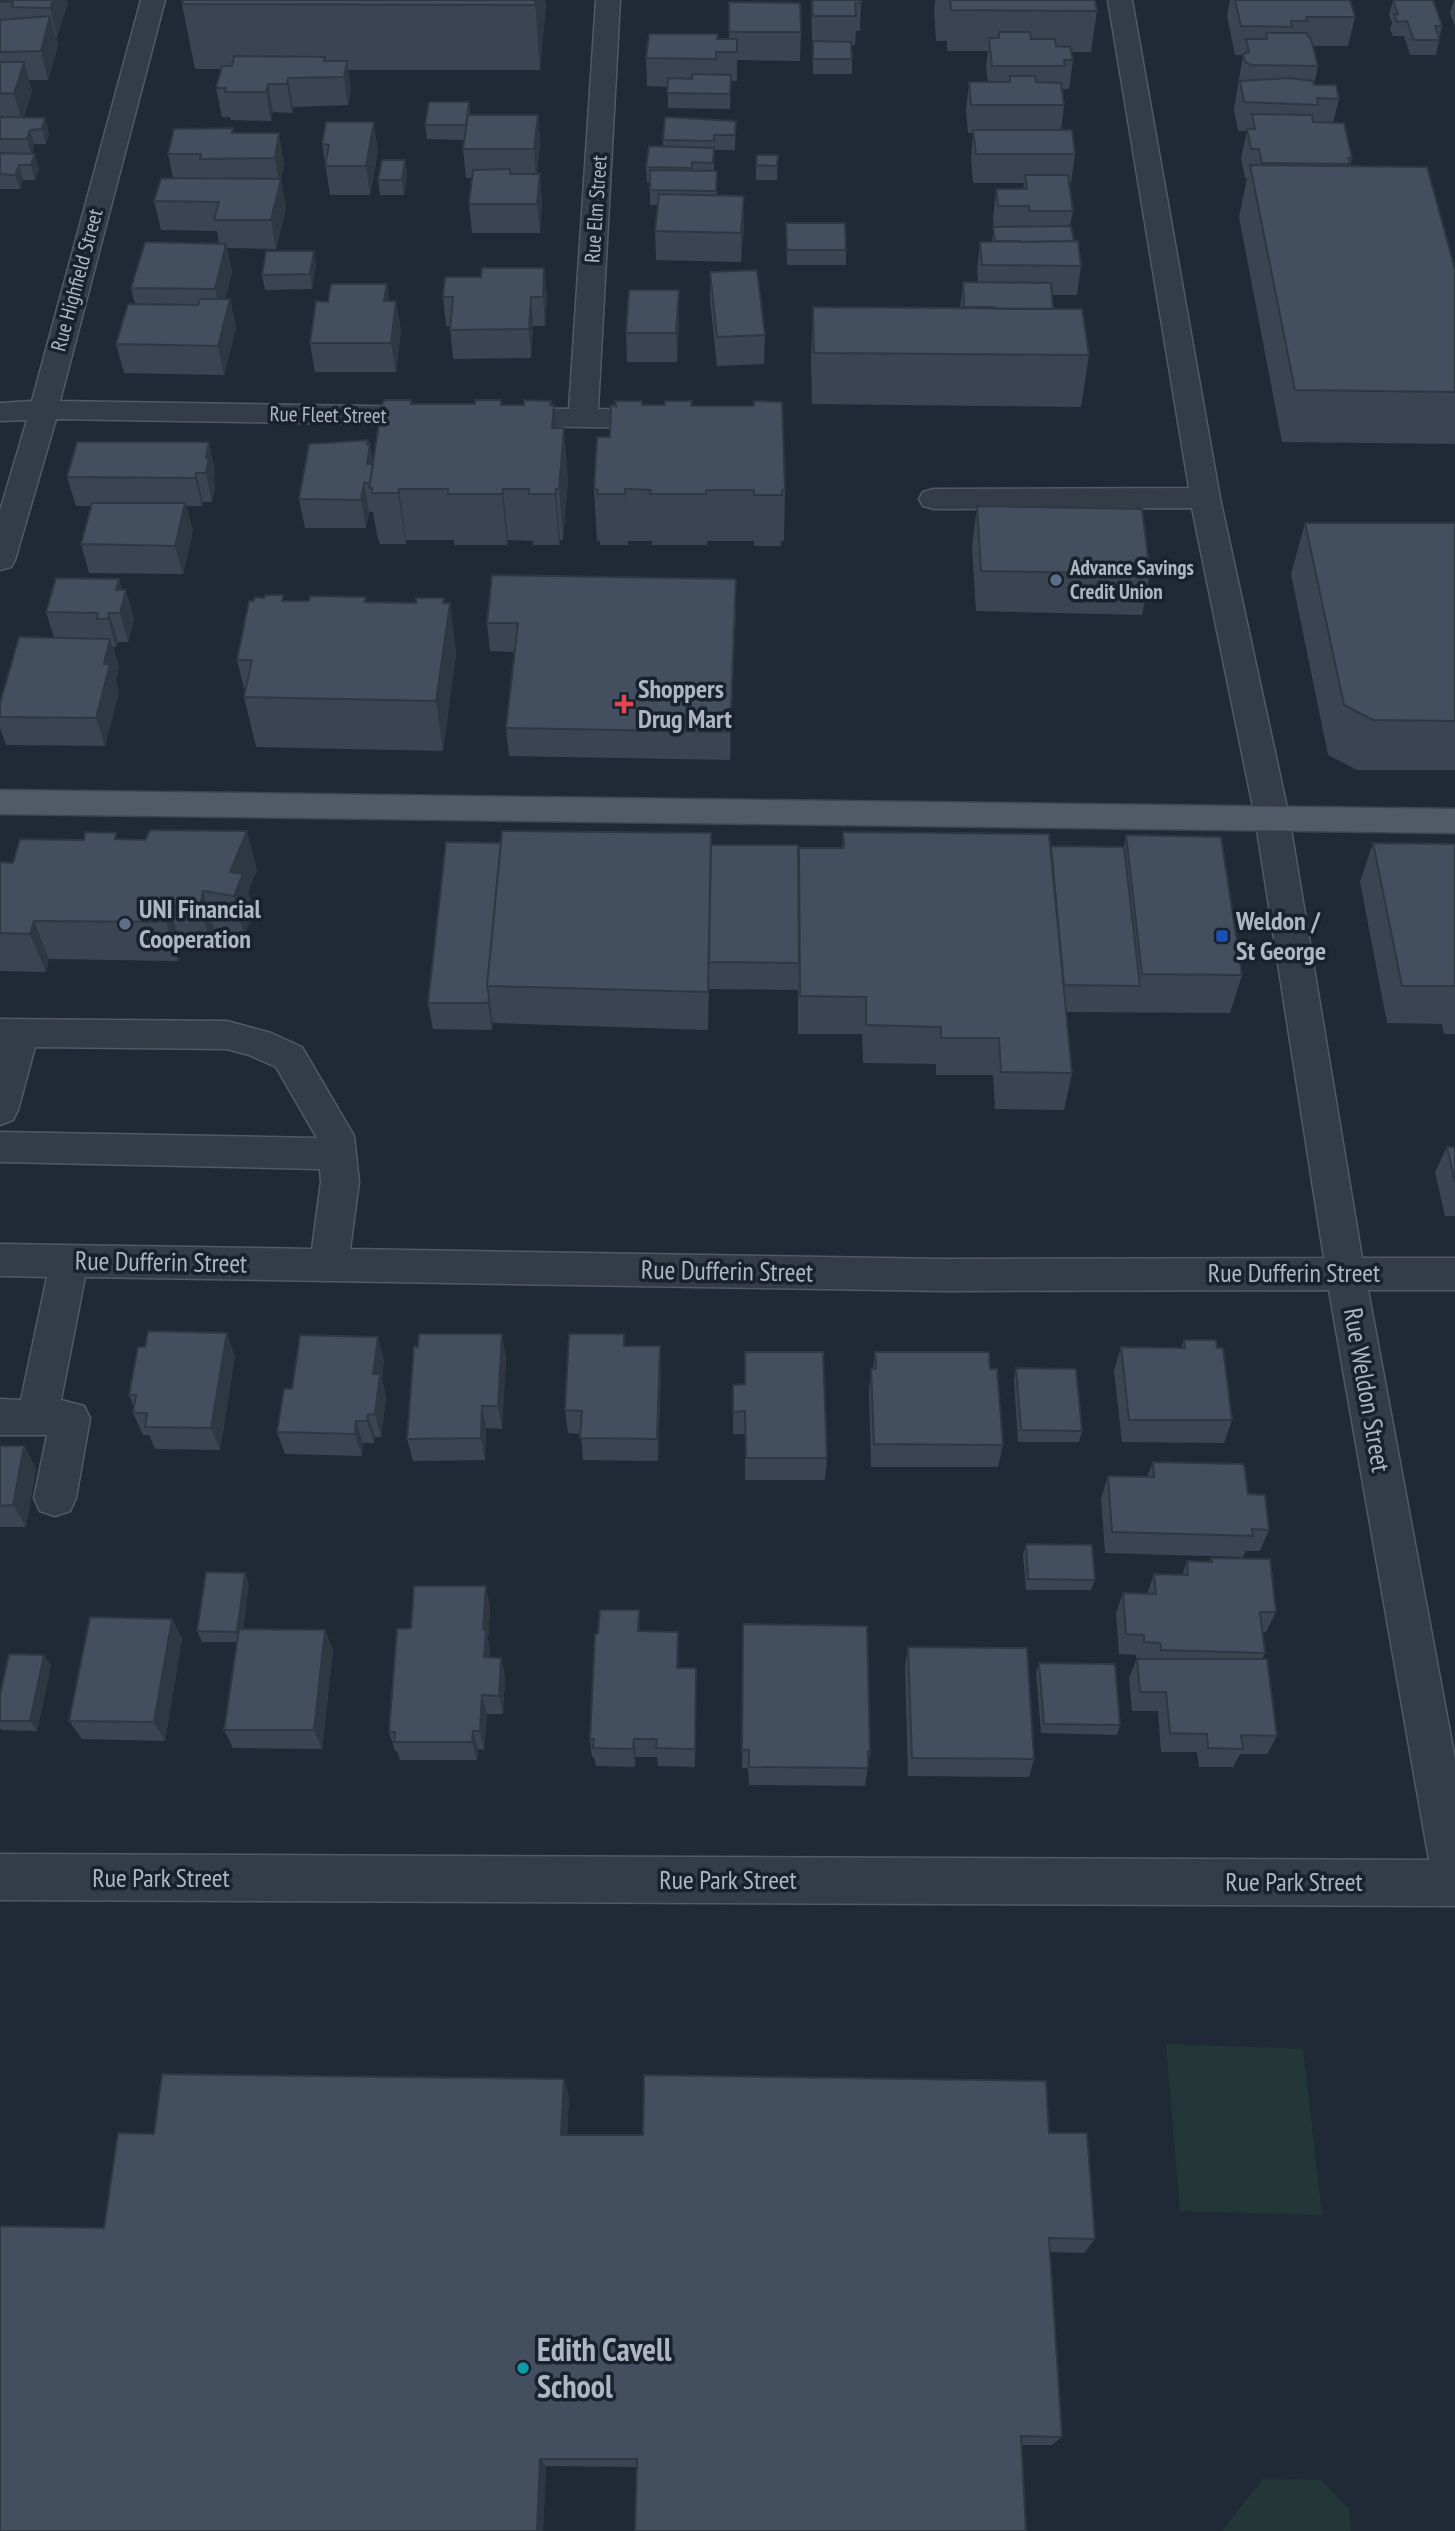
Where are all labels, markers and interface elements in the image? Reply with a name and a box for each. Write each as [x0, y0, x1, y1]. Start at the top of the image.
street label: Rue Elm Street [578, 154, 613, 264]
street label: Rue Highfield Street [45, 206, 109, 354]
street label: Rue Fleet Street [269, 400, 387, 429]
place label: Advance Savings Credit Union [1069, 554, 1194, 605]
marker: Advance Savings Credit Union [1048, 572, 1064, 588]
place label: Shoppers Drug Mart [638, 672, 732, 735]
marker: Shoppers Drug Mart [616, 696, 632, 712]
place label: UNI Financial Cooperation [139, 892, 261, 955]
place label: Weldon / St George [1235, 904, 1326, 967]
marker: UNI Financial Cooperation [117, 916, 133, 932]
marker: Weldon / St George [1214, 928, 1230, 944]
street label: Rue Dufferin Street [75, 1243, 247, 1280]
street label: Rue Dufferin Street [641, 1252, 813, 1289]
street label: Rue Dufferin Street [1208, 1256, 1380, 1289]
street label: Rue Weldon Street [1337, 1305, 1398, 1475]
street label: Rue Park Street [92, 1861, 230, 1894]
street label: Rue Park Street [659, 1863, 797, 1896]
street label: Rue Park Street [1225, 1865, 1363, 1898]
place label: Edith Cavell School [537, 2328, 672, 2407]
marker: Edith Cavell School [515, 2360, 531, 2376]

